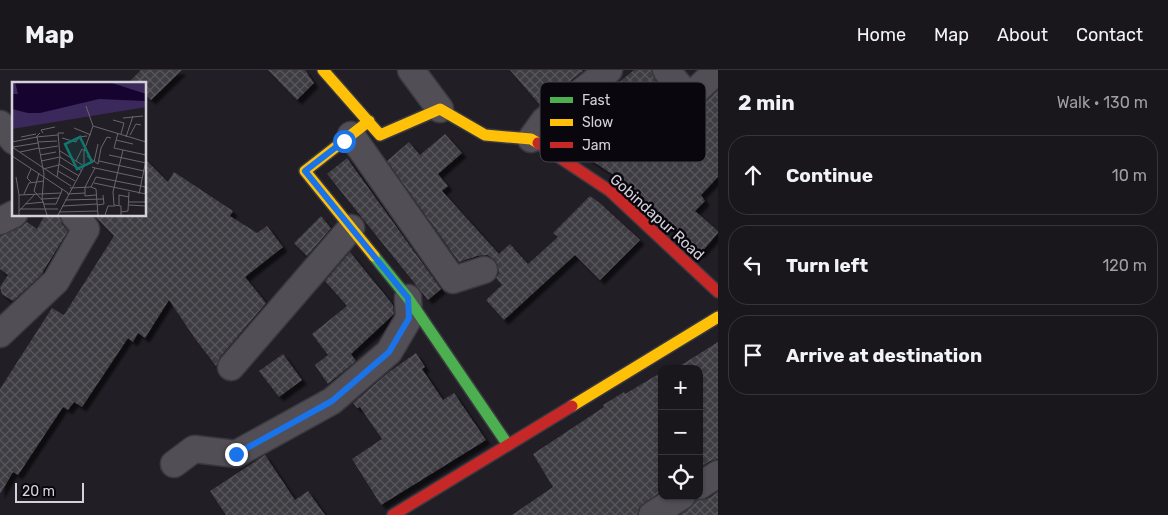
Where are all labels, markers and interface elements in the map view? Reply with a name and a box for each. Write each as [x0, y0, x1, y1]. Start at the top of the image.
text: Map [25, 21, 74, 49]
text: Home [857, 24, 906, 46]
text: Map [934, 24, 969, 46]
text: About [997, 24, 1048, 46]
text: Contact [1076, 24, 1143, 46]
inset map [12, 82, 146, 216]
legend [540, 82, 706, 162]
text: 2 min [738, 90, 795, 115]
text: Fast [582, 92, 611, 109]
text: Walk · 130 m [1057, 93, 1148, 112]
text: Slow [582, 114, 613, 131]
route start [333, 130, 356, 153]
text: Jam [582, 137, 611, 154]
icon: ahead [739, 161, 767, 189]
text: Continue [786, 164, 873, 187]
text: 10 m [1112, 166, 1147, 185]
street label: Gobindapur Road [606, 170, 708, 264]
icon: left [739, 251, 767, 279]
text: Turn left [786, 254, 868, 277]
text: 120 m [1102, 256, 1147, 275]
icon: arrive [739, 341, 767, 369]
text: Arrive at destination [786, 344, 982, 367]
map controls [658, 365, 703, 500]
button: + [658, 365, 703, 410]
button: − [658, 410, 703, 455]
route end [225, 443, 248, 466]
button: locate [658, 455, 703, 500]
scale bar [15, 480, 84, 503]
text: 20 m [22, 483, 55, 500]

